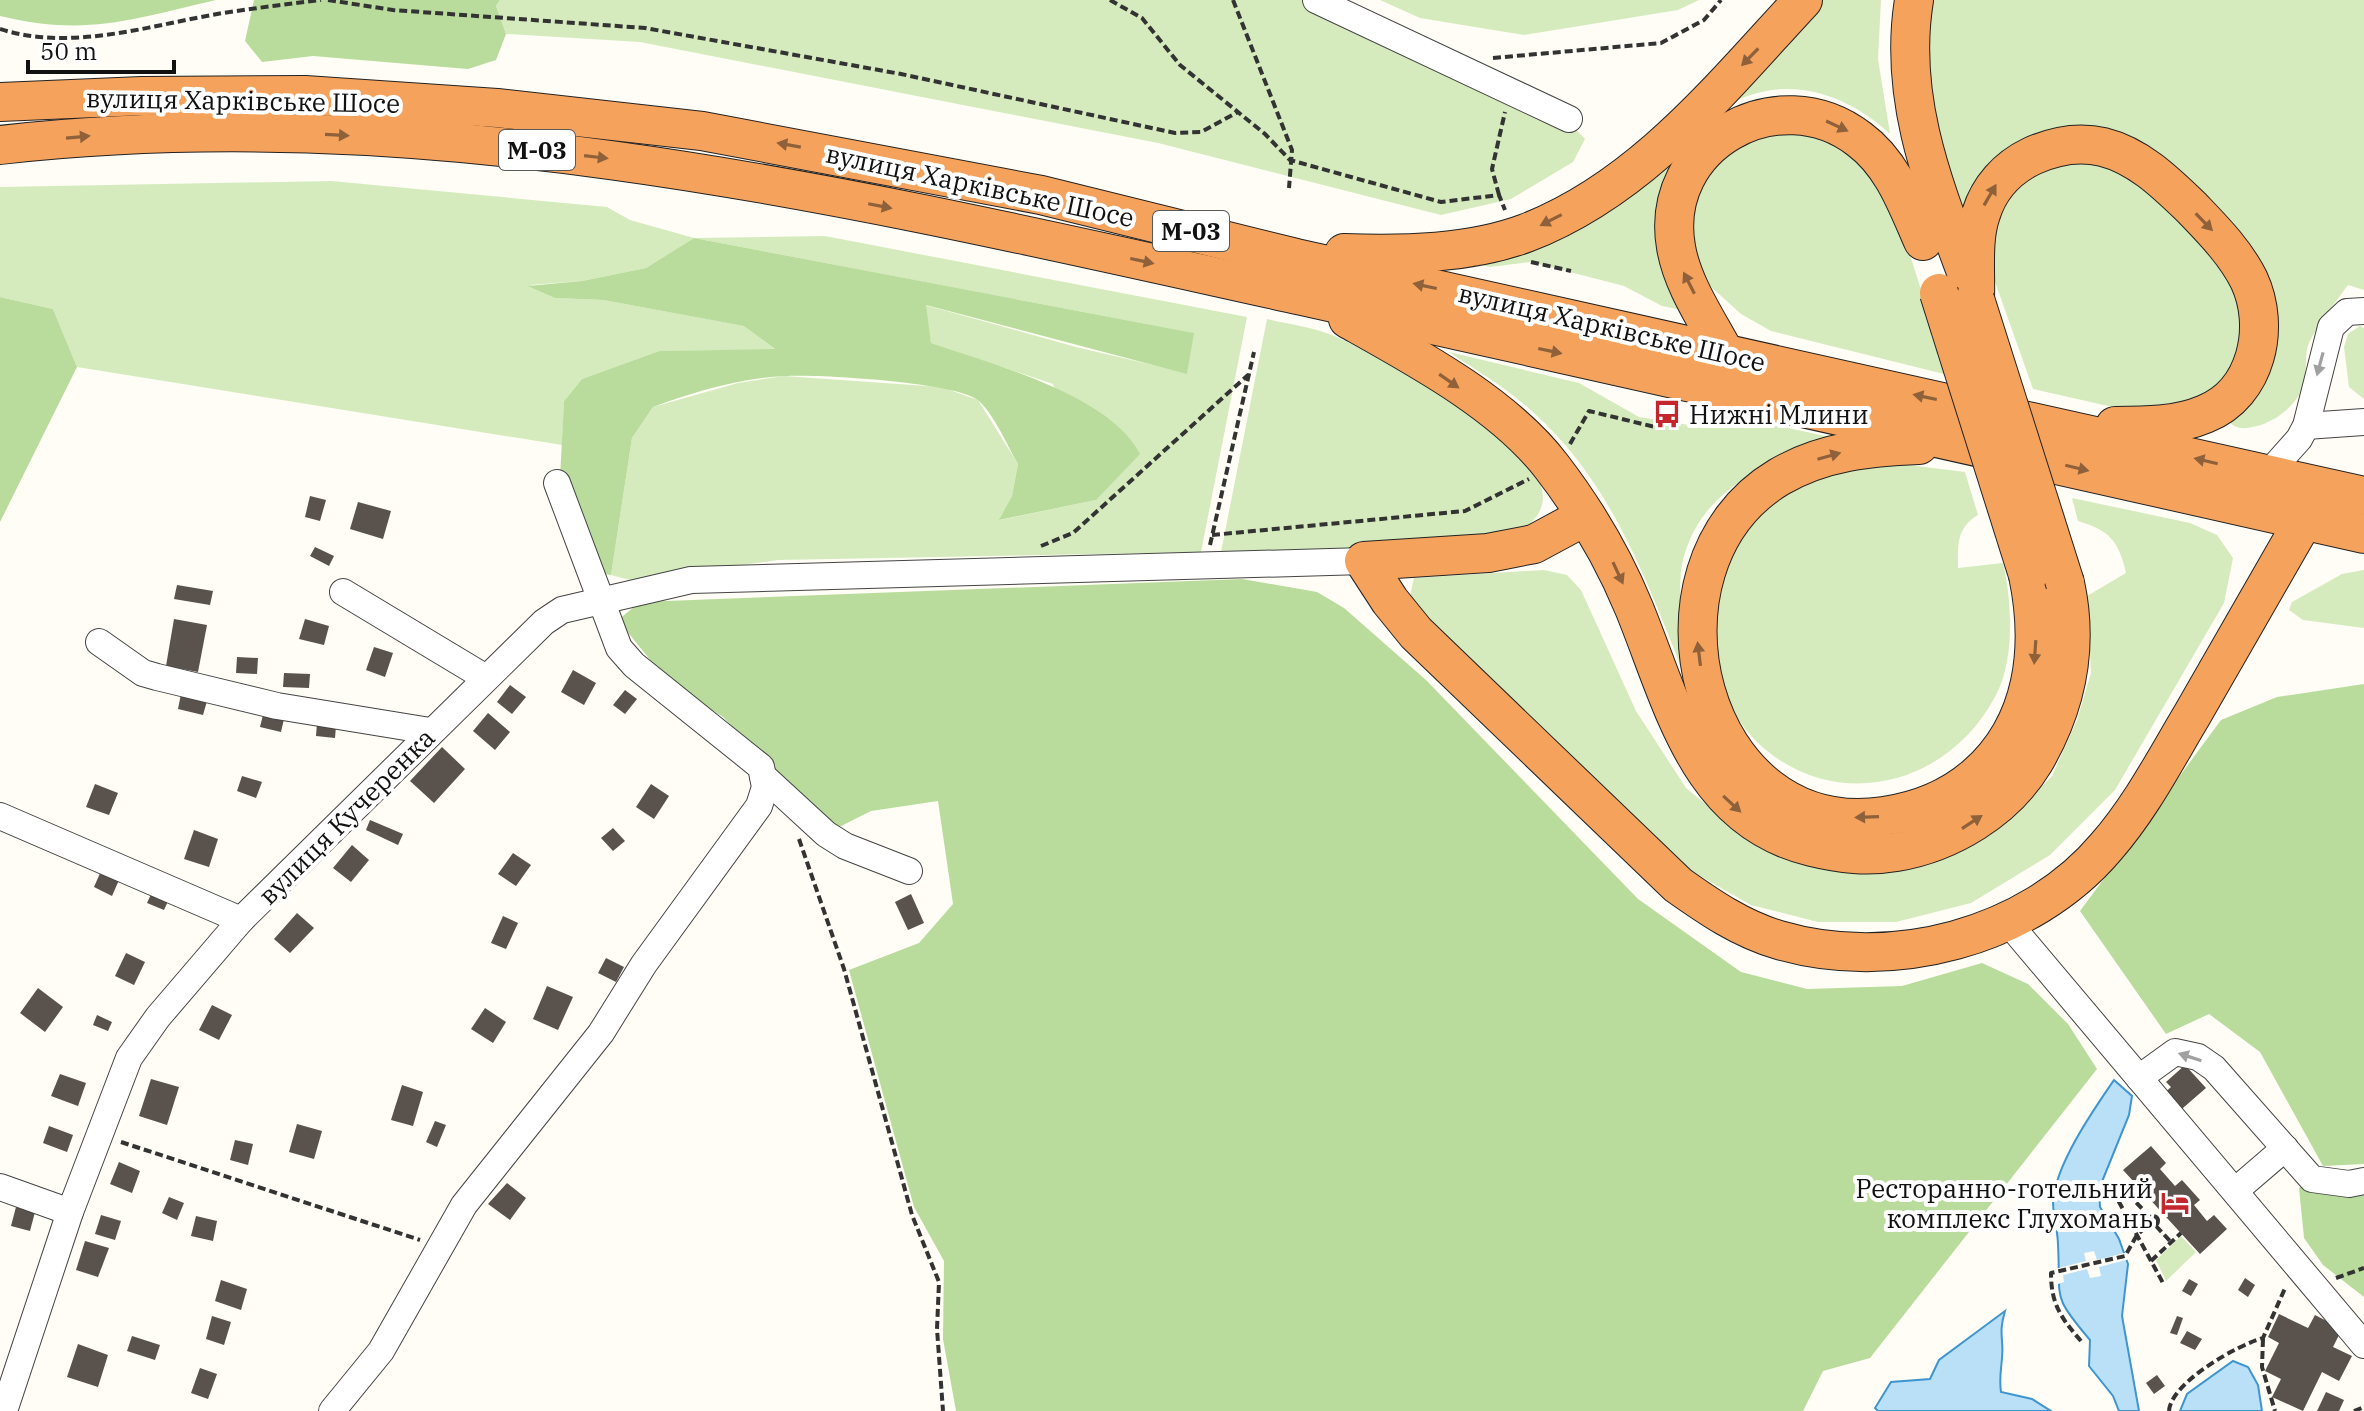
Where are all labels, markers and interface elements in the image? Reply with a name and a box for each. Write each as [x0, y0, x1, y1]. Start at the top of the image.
scale bar [28, 24, 174, 74]
text: 50 m [40, 35, 97, 67]
one-way arrow [1741, 47, 1760, 66]
street label: вулиця Харківське Шосе [86, 80, 400, 120]
one-way arrow [1825, 119, 1849, 133]
one-way arrow [325, 128, 350, 141]
one-way arrow [65, 130, 90, 143]
road number: М-03 [499, 130, 575, 170]
street label: вулиця Харківське Шосе [823, 136, 1137, 234]
one-way arrow [776, 139, 801, 151]
one-way arrow [584, 151, 609, 164]
one-way arrow [1983, 184, 1997, 206]
one-way arrow [868, 200, 893, 213]
road number: М-03 [1153, 211, 1229, 251]
one-way arrow [2195, 212, 2213, 231]
one-way arrow [1539, 214, 1562, 227]
one-way arrow [1130, 255, 1155, 268]
one-way arrow [1682, 272, 1696, 294]
street label: вулиця Харківське Шосе [1455, 275, 1769, 379]
one-way arrow [1413, 279, 1438, 292]
one-way arrow [1538, 345, 1563, 358]
one-way arrow [2313, 352, 2325, 377]
one-way arrow [1439, 373, 1460, 388]
one-way arrow [1912, 390, 1937, 403]
place label: Нижні Млини [1689, 397, 1869, 431]
bus stop icon: Нижні Млини [1652, 399, 1682, 429]
one-way arrow [1817, 449, 1841, 462]
one-way arrow [2193, 455, 2218, 467]
one-way arrow [2065, 462, 2090, 475]
one-way arrow [1611, 561, 1625, 585]
one-way arrow [2028, 640, 2041, 665]
one-way arrow [1693, 641, 1706, 666]
street label: вулиця Кучеренка [250, 720, 442, 912]
one-way arrow [1722, 795, 1741, 813]
one-way arrow [1854, 810, 1879, 823]
one-way arrow [1962, 814, 1983, 829]
one-way arrow [2178, 1050, 2202, 1063]
place label: Ресторанно-готельний комплекс Глухомань [1856, 1171, 2153, 1235]
hotel icon: Ресторанно-готельний комплекс Глухомань [2160, 1188, 2190, 1218]

